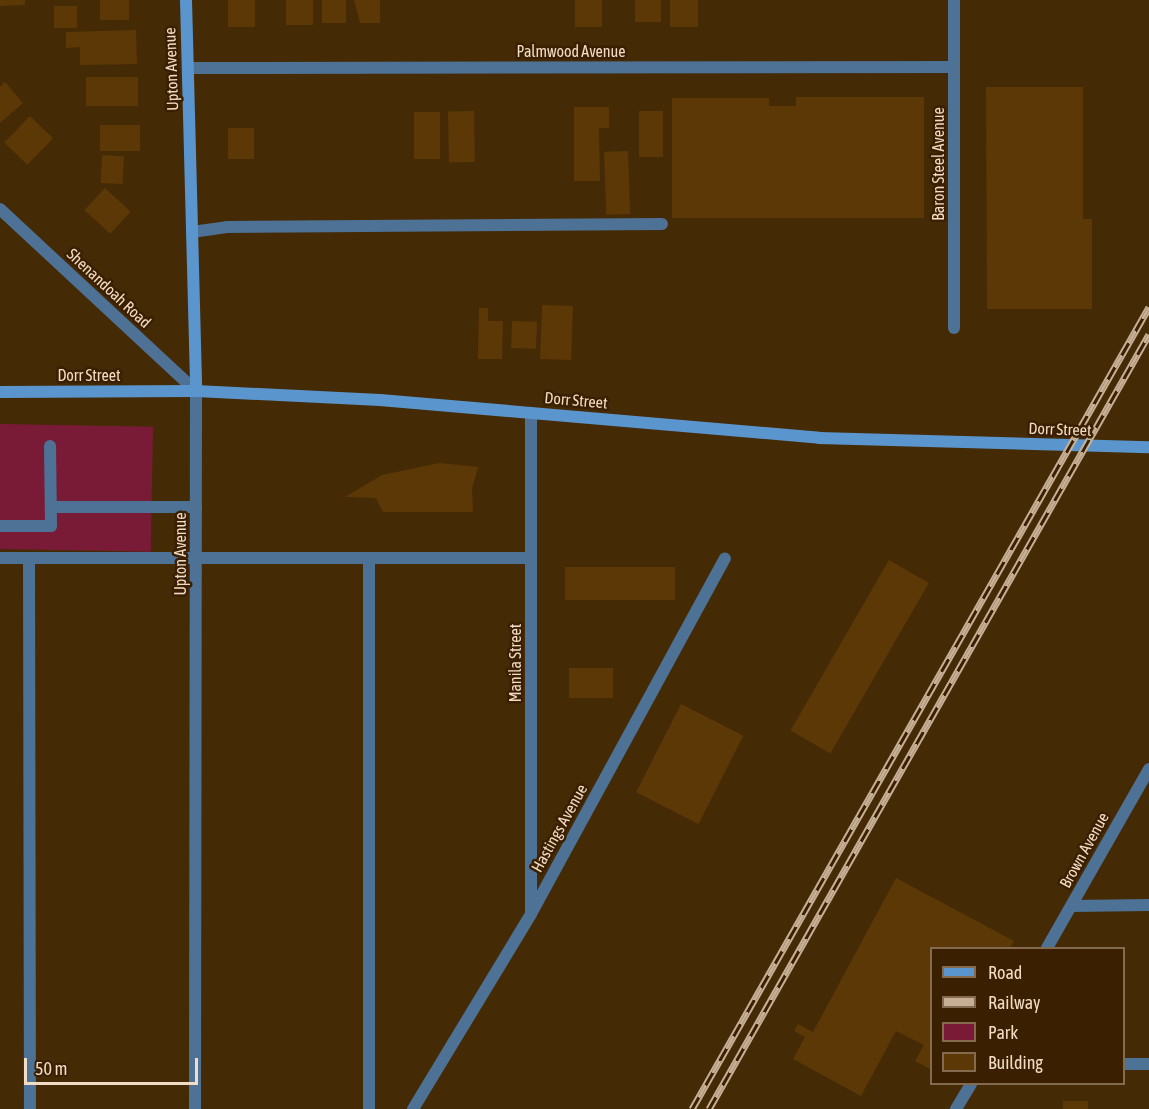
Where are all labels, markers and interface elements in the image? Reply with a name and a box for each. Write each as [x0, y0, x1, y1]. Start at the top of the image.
street label: Upton Avenue [160, 27, 182, 111]
street label: Palmwood Avenue [516, 41, 626, 61]
street label: Baron Steel Avenue [928, 107, 948, 221]
street label: Shenandoah Road [63, 244, 155, 332]
street label: Dorr Street [57, 365, 121, 385]
street label: Dorr Street [544, 388, 608, 412]
street label: Dorr Street [1028, 418, 1092, 440]
street label: Upton Avenue [170, 512, 190, 596]
street label: Manila Street [505, 624, 525, 702]
street label: Hastings Avenue [527, 781, 591, 875]
street label: Brown Avenue [1055, 809, 1113, 891]
legend [930, 947, 1125, 1085]
text: Road [988, 962, 1022, 983]
text: Railway [988, 992, 1040, 1013]
text: Park [988, 1022, 1018, 1043]
scale bar [27, 1046, 201, 1084]
text: Building [988, 1052, 1043, 1073]
text: 50 m [35, 1058, 67, 1079]

